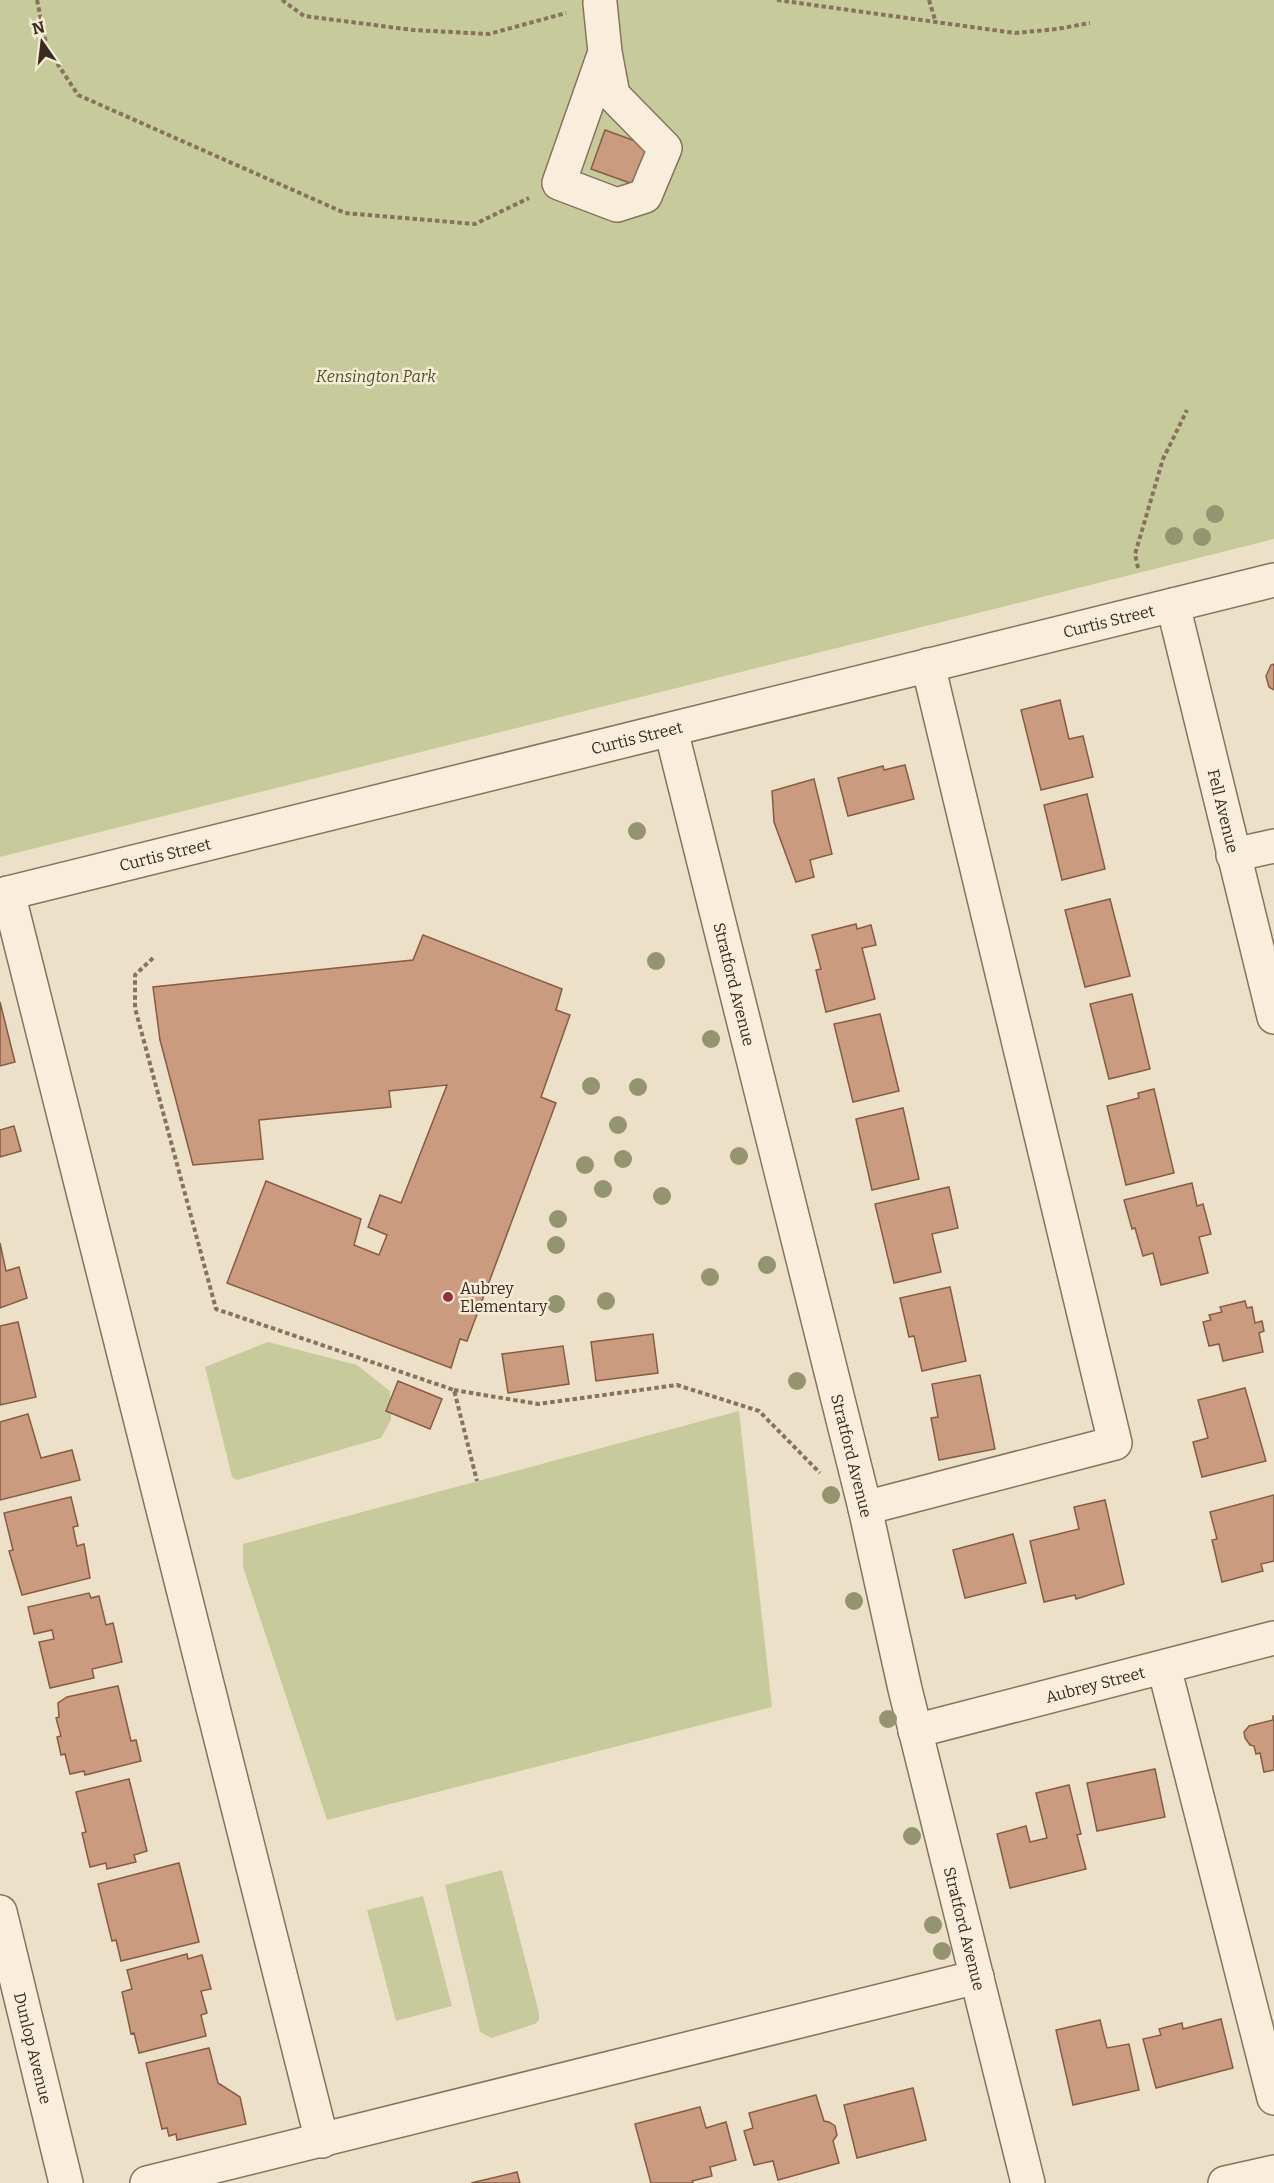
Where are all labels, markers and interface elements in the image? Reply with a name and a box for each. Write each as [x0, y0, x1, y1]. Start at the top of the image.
north arrow [12, 12, 72, 72]
text: N [30, 17, 47, 39]
park label: Kensington Park [316, 367, 436, 386]
street label: Curtis Street [1061, 600, 1156, 641]
street label: Curtis Street [589, 717, 685, 758]
street label: Fell Avenue [1204, 767, 1243, 855]
street label: Curtis Street [117, 834, 213, 875]
street label: Stratford Avenue [710, 920, 759, 1048]
place label: Aubrey Elementary [460, 1279, 548, 1316]
marker: Aubrey Elementary [441, 1290, 455, 1304]
street label: Stratford Avenue [827, 1392, 876, 1519]
street label: Aubrey Street [1043, 1662, 1147, 1706]
street label: Stratford Avenue [940, 1865, 989, 1992]
street label: Dunlop Avenue [10, 1990, 56, 2106]

